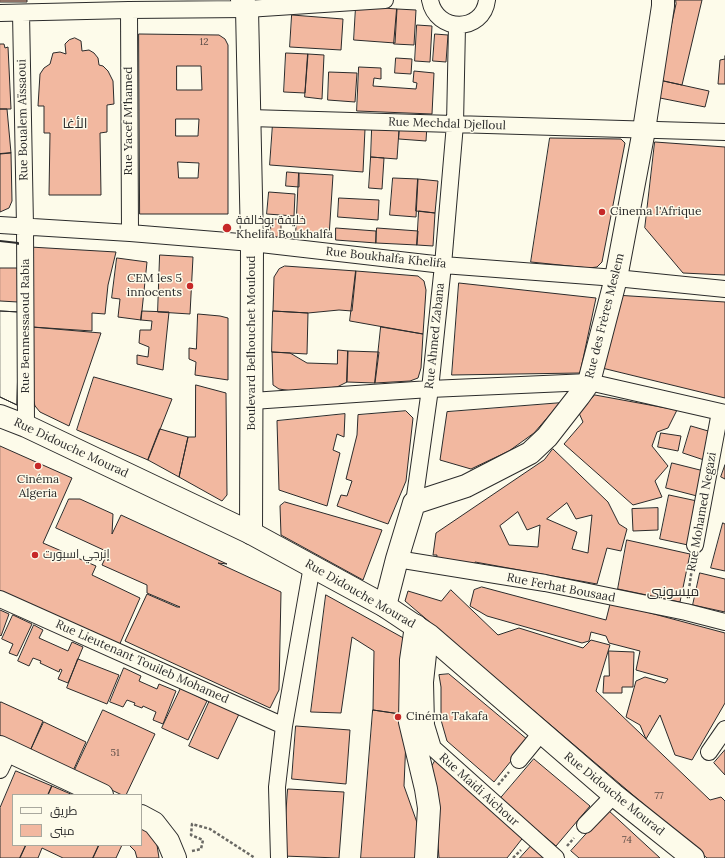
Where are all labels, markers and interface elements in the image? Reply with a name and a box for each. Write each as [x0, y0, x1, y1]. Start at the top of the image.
house number: 12 [199, 36, 209, 48]
street label: Rue Boualem Aïssaoui [15, 59, 31, 181]
street label: Rue Yacef M'hamed [122, 67, 136, 175]
street label: Rue Mechdal Djelloul [388, 115, 506, 133]
district label: الأغا [62, 116, 88, 132]
place label: Cinema l'Afrique [610, 205, 702, 219]
marker: Cinema l'Afrique [597, 207, 607, 217]
place label: خليفة بوخالفة Khelifa Boukhalfa [236, 214, 333, 242]
marker: خليفة بوخالفة Khelifa Boukhalfa [221, 222, 233, 234]
street label: Rue Boukhalfa Khelifa [325, 245, 447, 271]
street label: Rue des Frères Meslem [582, 252, 628, 380]
street label: Boulevard Belhouchet Mouloud [245, 255, 259, 431]
street label: Rue Benmessaoud Rabia [19, 259, 33, 393]
place label: CEM les 5 innocents [127, 272, 182, 300]
marker: CEM les 5 innocents [185, 281, 195, 291]
street label: Rue Ahmed Zabana [422, 282, 448, 390]
street label: Rue Didouche Mourad [11, 415, 131, 481]
street label: Rue Mohamed Negazi [684, 451, 720, 573]
marker: Cinéma Algeria [33, 461, 43, 471]
place label: Cinéma Algeria [17, 473, 59, 501]
place label: إنرجي اسبورت [43, 548, 110, 562]
marker: إنرجي اسبورت [30, 550, 40, 560]
street label: Rue Didouche Mourad [302, 557, 418, 631]
street label: Rue Ferhat Bousaad [506, 570, 616, 606]
district label: ميسونيي [647, 584, 699, 600]
street label: Rue Lieutenant Touileb Mohamed [53, 617, 231, 707]
place label: Cinéma Takafa [406, 710, 488, 724]
marker: Cinéma Takafa [393, 712, 403, 722]
house number: 51 [110, 747, 120, 759]
street label: Rue Didouche Mourad [561, 749, 667, 839]
street label: Rue Maidi Aichour [436, 750, 522, 830]
house number: 77 [654, 790, 664, 802]
legend [12, 794, 142, 846]
text: طريق [50, 803, 77, 818]
text: مبنى [50, 823, 75, 838]
house number: 74 [622, 834, 632, 846]

